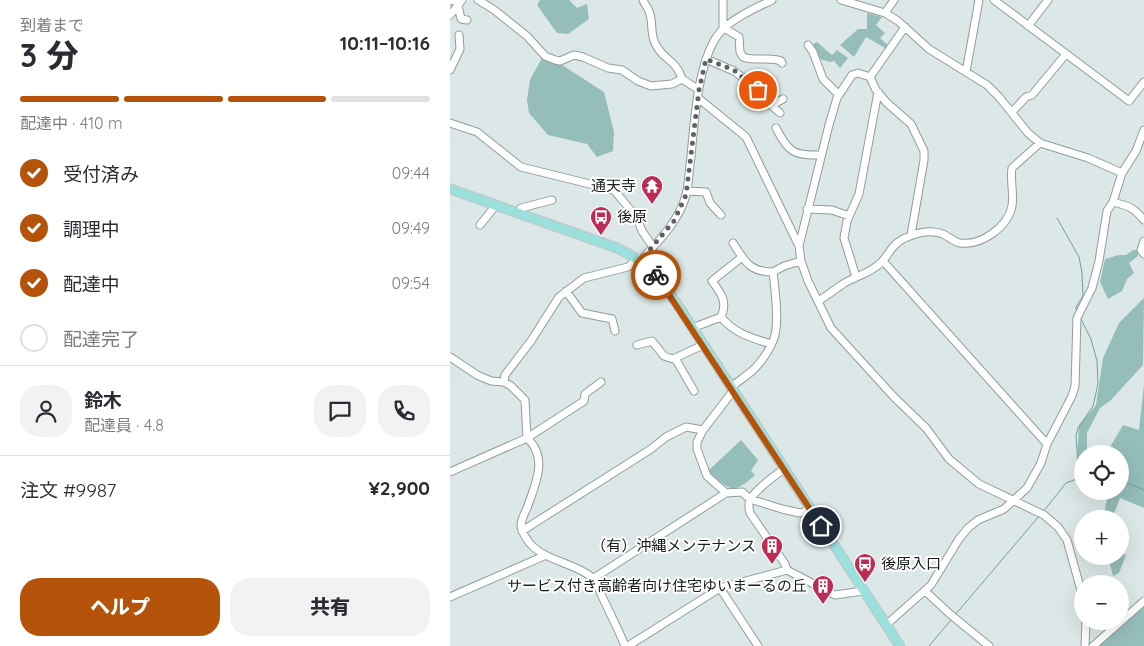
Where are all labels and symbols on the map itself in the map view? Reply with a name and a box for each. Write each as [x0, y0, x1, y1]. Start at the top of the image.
pin [737, 69, 779, 111]
temple icon: 通天寺 [640, 174, 664, 205]
place label: 通天寺 [591, 176, 636, 195]
bus stop icon: 後原 [589, 205, 613, 236]
place label: 後原 [617, 207, 647, 226]
courier [631, 250, 681, 300]
pin [800, 505, 842, 547]
building icon: （有）沖縄メンテナンス [760, 534, 784, 565]
place label: （有）沖縄メンテナンス [591, 536, 756, 555]
bus stop icon: 後原入口 [853, 552, 877, 583]
place label: 後原入口 [881, 554, 941, 573]
building icon: サービス付き高齢者向け住宅ゆいまーるの丘 [811, 574, 835, 605]
place label: サービス付き高齢者向け住宅ゆいまーるの丘 [507, 576, 807, 595]

